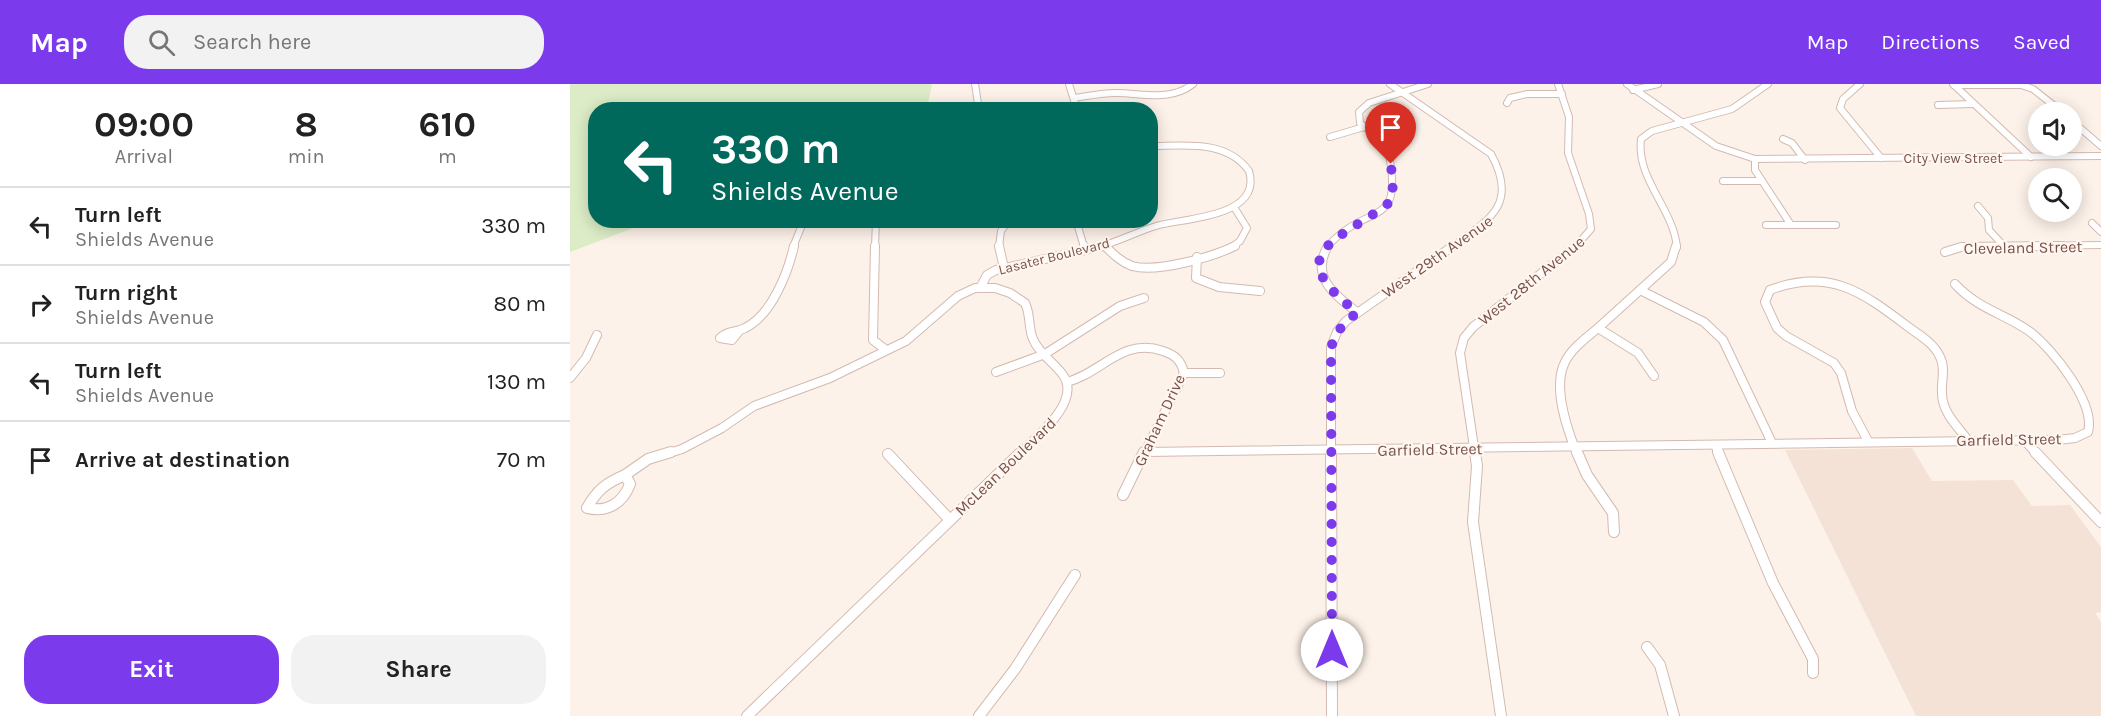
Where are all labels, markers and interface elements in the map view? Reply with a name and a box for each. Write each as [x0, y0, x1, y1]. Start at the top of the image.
search box [124, 15, 544, 69]
text: Map [30, 26, 88, 59]
icon: search [145, 26, 178, 59]
text: Search here [193, 29, 311, 55]
text: Map [1807, 30, 1848, 54]
text: Directions [1881, 30, 1980, 54]
text: Saved [2013, 30, 2071, 54]
pin [1365, 102, 1416, 164]
map controls [2028, 102, 2082, 222]
button: sound [2028, 102, 2082, 156]
text: 09:00 [94, 103, 194, 145]
text: 8 [295, 103, 318, 145]
text: 610 [419, 103, 476, 145]
icon: arrive [1374, 111, 1407, 144]
text: 330 m [711, 124, 840, 174]
icon: left [612, 126, 690, 204]
text: Arrival [115, 145, 173, 168]
text: min [288, 145, 325, 168]
text: m [438, 145, 457, 168]
street label: City View Street [1904, 150, 2003, 167]
button: search [2028, 168, 2082, 222]
text: Shields Avenue [711, 175, 899, 207]
text: Turn left [75, 202, 162, 228]
icon: left [24, 210, 57, 243]
street label: West 29th Avenue [1378, 211, 1496, 302]
text: 330 m [481, 213, 546, 239]
text: Shields Avenue [75, 228, 214, 251]
street label: West 28th Avenue [1474, 232, 1588, 329]
street label: Lasater Boulevard [997, 234, 1112, 279]
street label: Cleveland Street [1963, 237, 2083, 258]
text: Turn right [75, 280, 178, 306]
icon: right [24, 288, 57, 321]
text: 80 m [494, 291, 546, 317]
text: Shields Avenue [75, 306, 214, 329]
text: Turn left [75, 358, 162, 384]
icon: left [24, 366, 57, 399]
text: 130 m [487, 369, 546, 395]
street label: Graham Drive [1130, 371, 1189, 469]
text: Shields Avenue [75, 384, 214, 407]
street label: McLean Boulevard [951, 413, 1060, 519]
street label: Garfield Street [1956, 429, 2062, 450]
street label: Garfield Street [1377, 439, 1483, 460]
icon: arrive [24, 444, 57, 477]
text: Arrive at destination [75, 447, 290, 473]
text: 70 m [497, 447, 546, 473]
position arrow [1300, 618, 1364, 682]
button: Exit [24, 635, 279, 704]
button: Share [291, 635, 546, 704]

